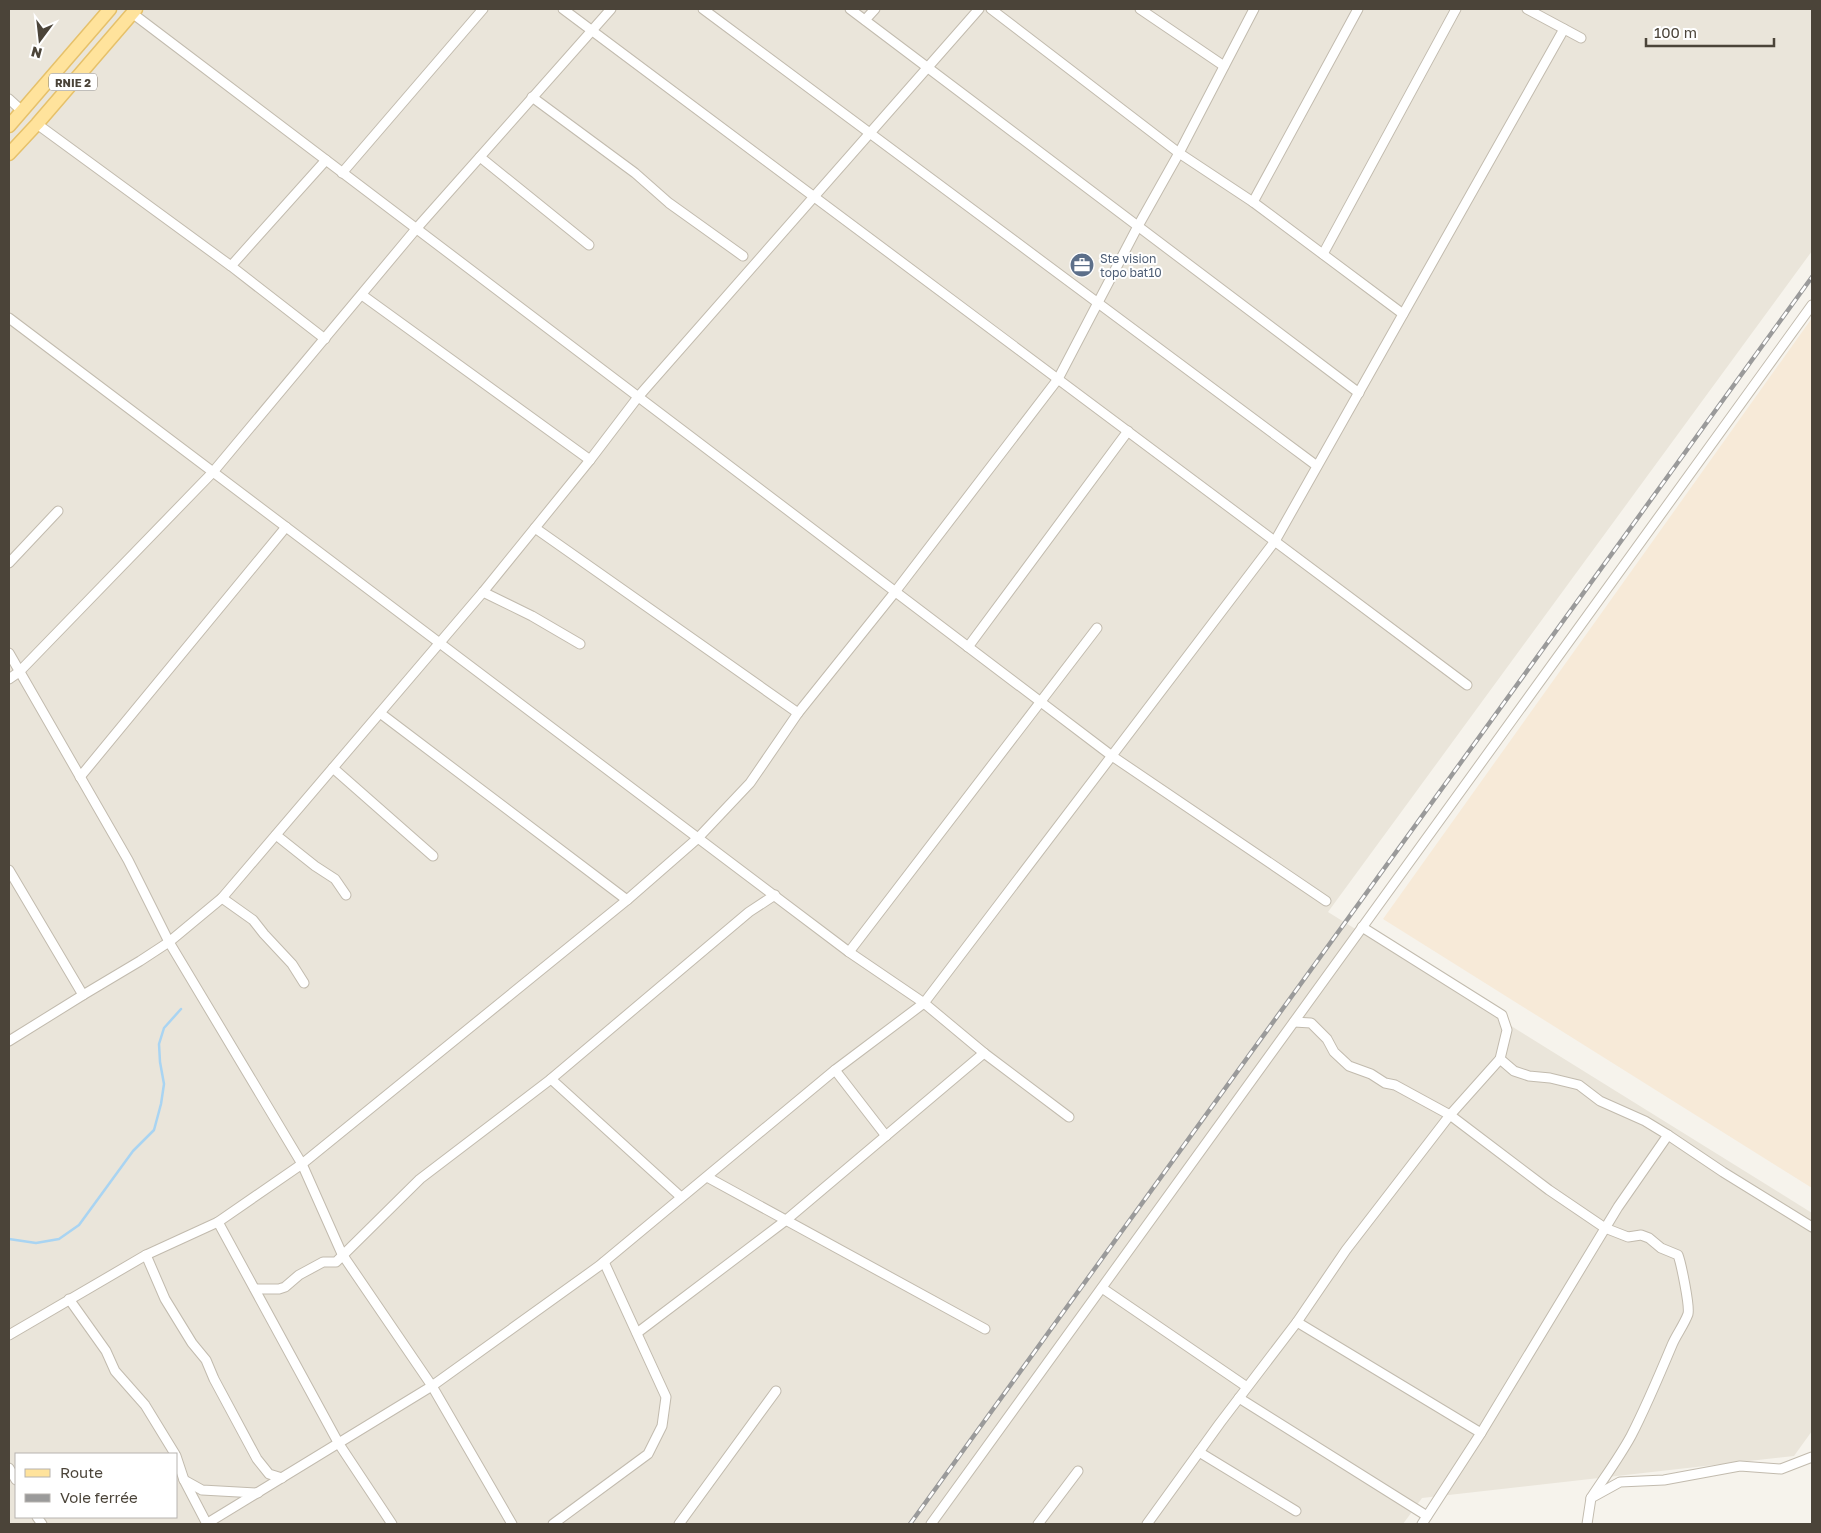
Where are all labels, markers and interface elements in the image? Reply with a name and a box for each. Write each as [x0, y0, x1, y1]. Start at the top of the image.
north arrow [15, 15, 65, 65]
scale bar [1646, 15, 1774, 47]
text: 100 m [1654, 23, 1697, 41]
text: N [29, 43, 44, 63]
road number: RNIE 2 [49, 74, 97, 90]
place label: Ste vision topo bat10 [1100, 251, 1162, 280]
office icon: Ste vision topo bat10 [1069, 252, 1095, 278]
legend [15, 1453, 178, 1518]
text: Route [60, 1463, 103, 1481]
text: Voie ferrée [60, 1488, 138, 1506]

